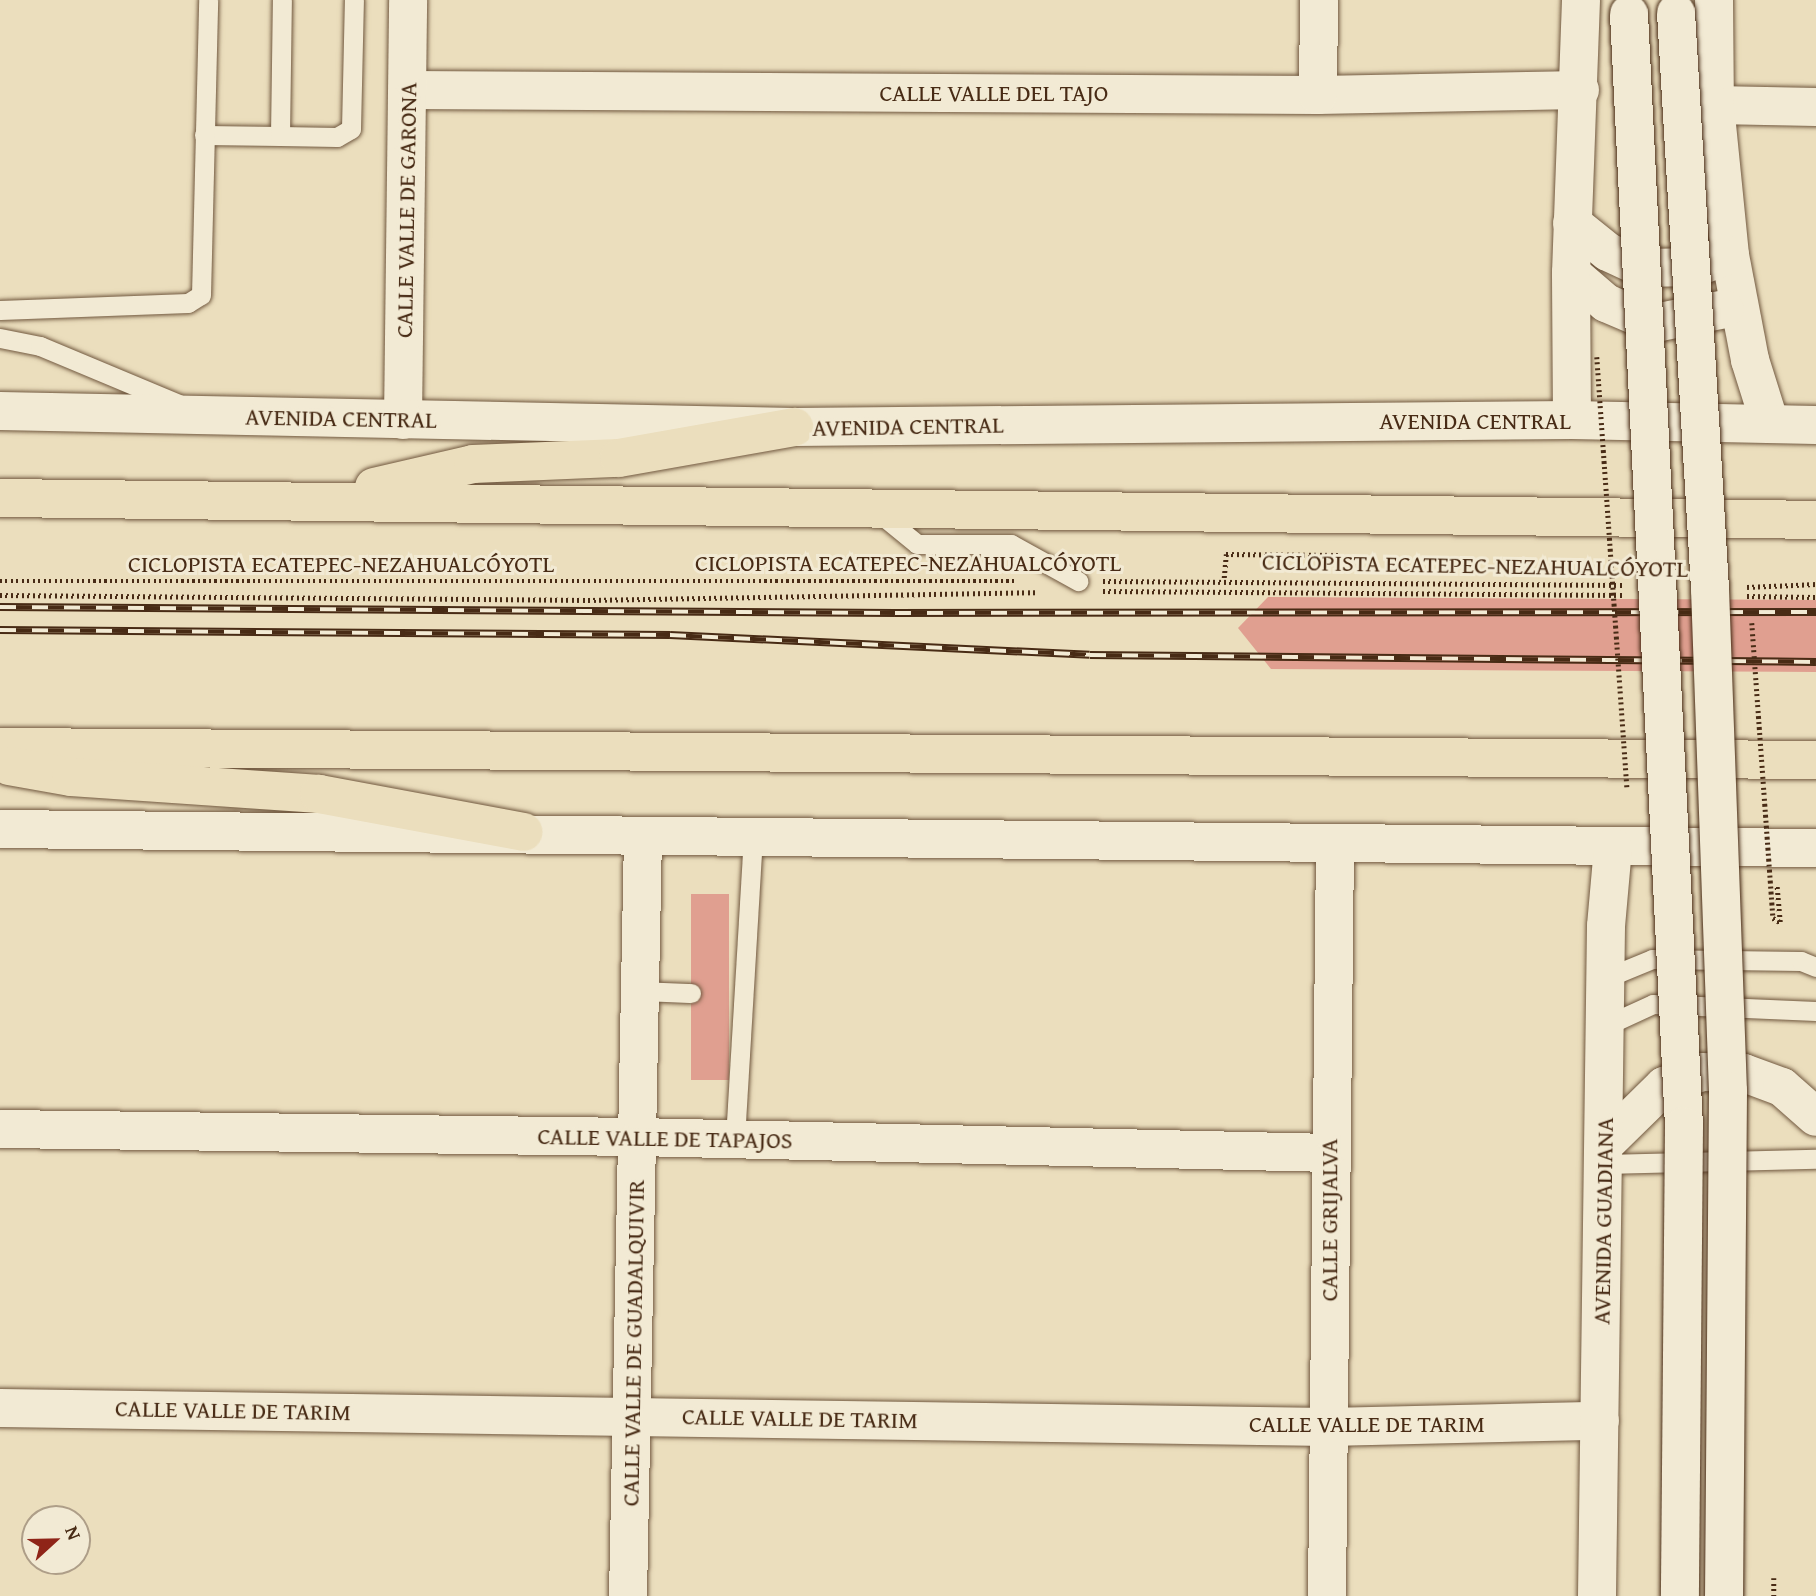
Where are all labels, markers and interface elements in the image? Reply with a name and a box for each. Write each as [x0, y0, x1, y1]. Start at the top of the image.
street label: CALLE VALLE DEL TAJO [880, 79, 1108, 107]
street label: CALLE VALLE DE GARONA [389, 82, 423, 338]
street label: AVENIDA CENTRAL [245, 402, 437, 434]
street label: AVENIDA CENTRAL [1379, 407, 1571, 435]
street label: AVENIDA CENTRAL [812, 410, 1004, 442]
street label: CICLOPISTA ECATEPEC-NEZAHUALCÓYOTL [1262, 547, 1688, 583]
street label: CICLOPISTA ECATEPEC-NEZAHUALCÓYOTL [695, 549, 1121, 577]
street label: CICLOPISTA ECATEPEC-NEZAHUALCÓYOTL [128, 550, 554, 578]
street label: AVENIDA GUADIANA [1587, 1117, 1619, 1325]
street label: CALLE VALLE DE TAPAJOS [537, 1121, 793, 1155]
street label: CALLE GRIJALVA [1315, 1139, 1343, 1301]
street label: CALLE VALLE DE GUADALQUIVIR [616, 1179, 650, 1507]
street label: CALLE VALLE DE TARIM [115, 1394, 351, 1426]
street label: CALLE VALLE DE TARIM [682, 1402, 918, 1434]
street label: CALLE VALLE DE TARIM [1249, 1410, 1485, 1438]
north arrow [21, 1505, 91, 1575]
text: N [58, 1522, 89, 1544]

